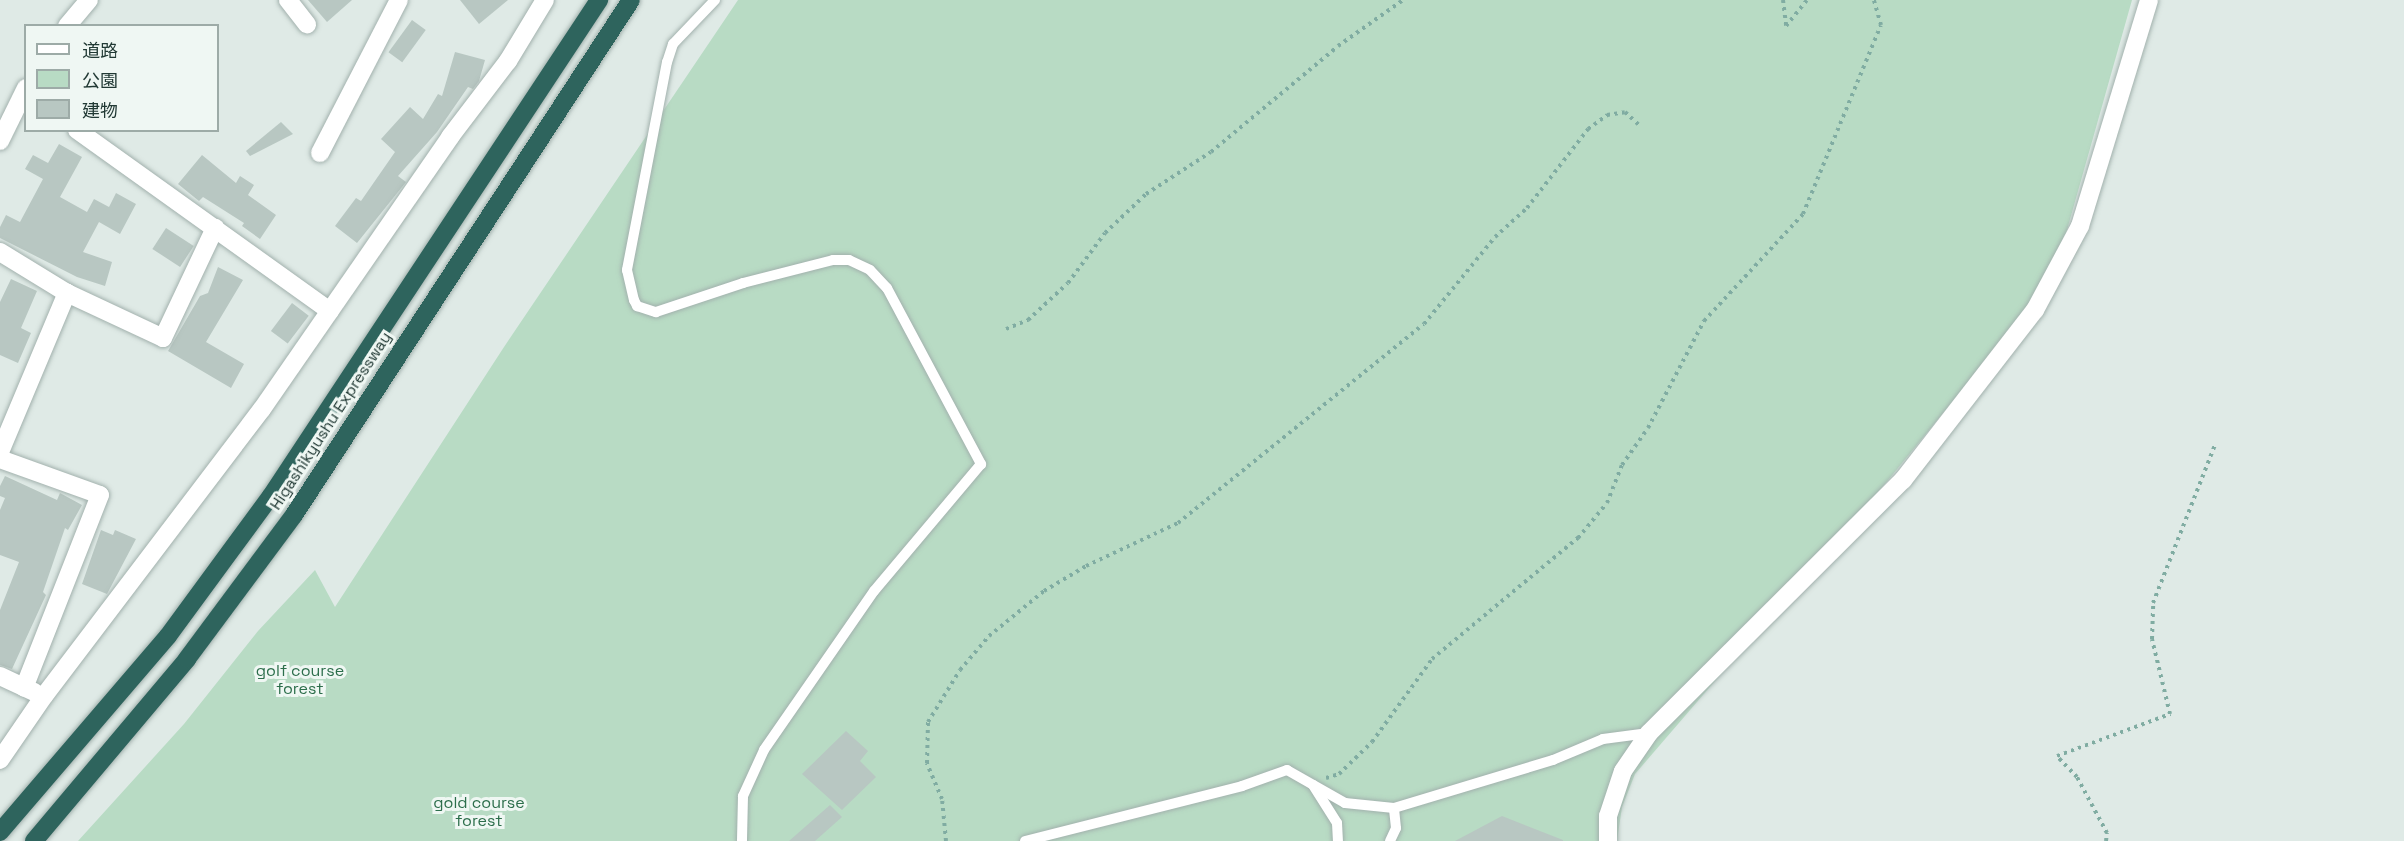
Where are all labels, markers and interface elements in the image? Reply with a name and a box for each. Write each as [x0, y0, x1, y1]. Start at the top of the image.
legend [24, 24, 219, 132]
text: 道路 [82, 39, 118, 62]
text: 公園 [82, 69, 118, 92]
text: 建物 [82, 99, 118, 122]
street label: Higashikyushu Expressway [266, 328, 396, 514]
park label: golf course forest [256, 661, 344, 699]
park label: gold course forest [433, 793, 525, 831]

